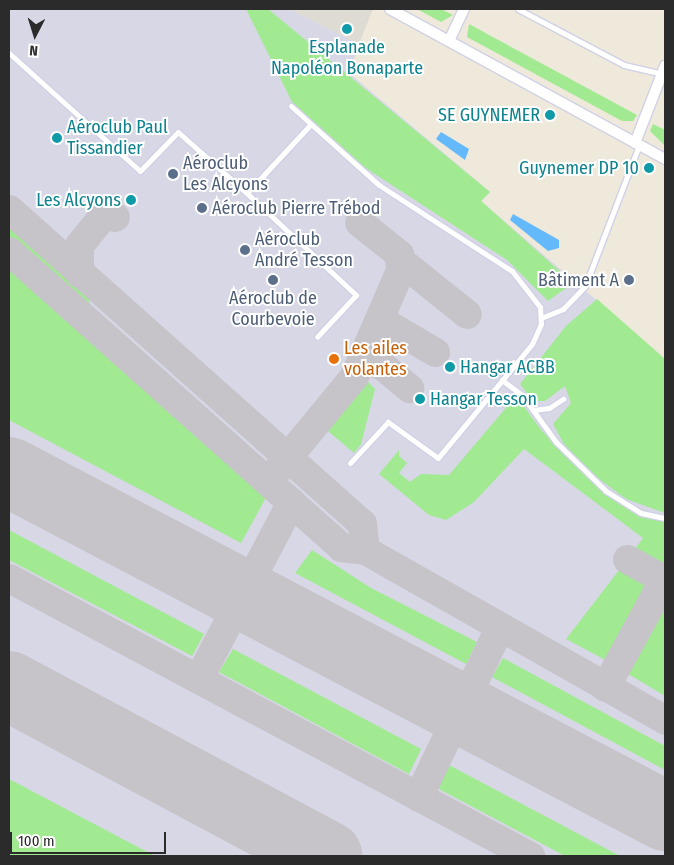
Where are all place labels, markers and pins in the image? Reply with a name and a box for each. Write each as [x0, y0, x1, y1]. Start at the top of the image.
marker: Esplanade Napoléon Bonaparte [341, 23, 353, 35]
place label: Esplanade Napoléon Bonaparte [271, 37, 423, 80]
place label: SE GUYNEMER [438, 104, 540, 126]
marker: SE GUYNEMER [544, 109, 556, 121]
place label: Aéroclub Paul Tissandier [67, 117, 168, 160]
marker: Aéroclub Paul Tissandier [51, 132, 63, 144]
place label: Aéroclub Les Alcyons [183, 153, 268, 195]
place label: Guynemer DP 10 [519, 157, 639, 179]
marker: Guynemer DP 10 [643, 162, 655, 174]
marker: Aéroclub Les Alcyons [167, 168, 179, 180]
place label: Les Alcyons [36, 189, 121, 211]
marker: Les Alcyons [125, 194, 137, 206]
place label: Aéroclub Pierre Trébod [212, 197, 380, 219]
marker: Aéroclub Pierre Trébod [196, 202, 208, 214]
place label: Aéroclub André Tesson [255, 229, 353, 272]
marker: Aéroclub André Tesson [239, 244, 251, 256]
place label: Bâtiment A [538, 269, 619, 291]
marker: Aéroclub de Courbevoie [267, 274, 279, 286]
marker: Bâtiment A [623, 274, 635, 286]
place label: Aéroclub de Courbevoie [229, 288, 317, 330]
place label: Les ailes volantes [344, 338, 407, 380]
marker: Les ailes volantes [328, 353, 340, 365]
place label: Hangar ACBB [460, 356, 555, 378]
marker: Hangar ACBB [444, 361, 456, 373]
place label: Hangar Tesson [430, 388, 537, 410]
marker: Hangar Tesson [414, 393, 426, 405]

